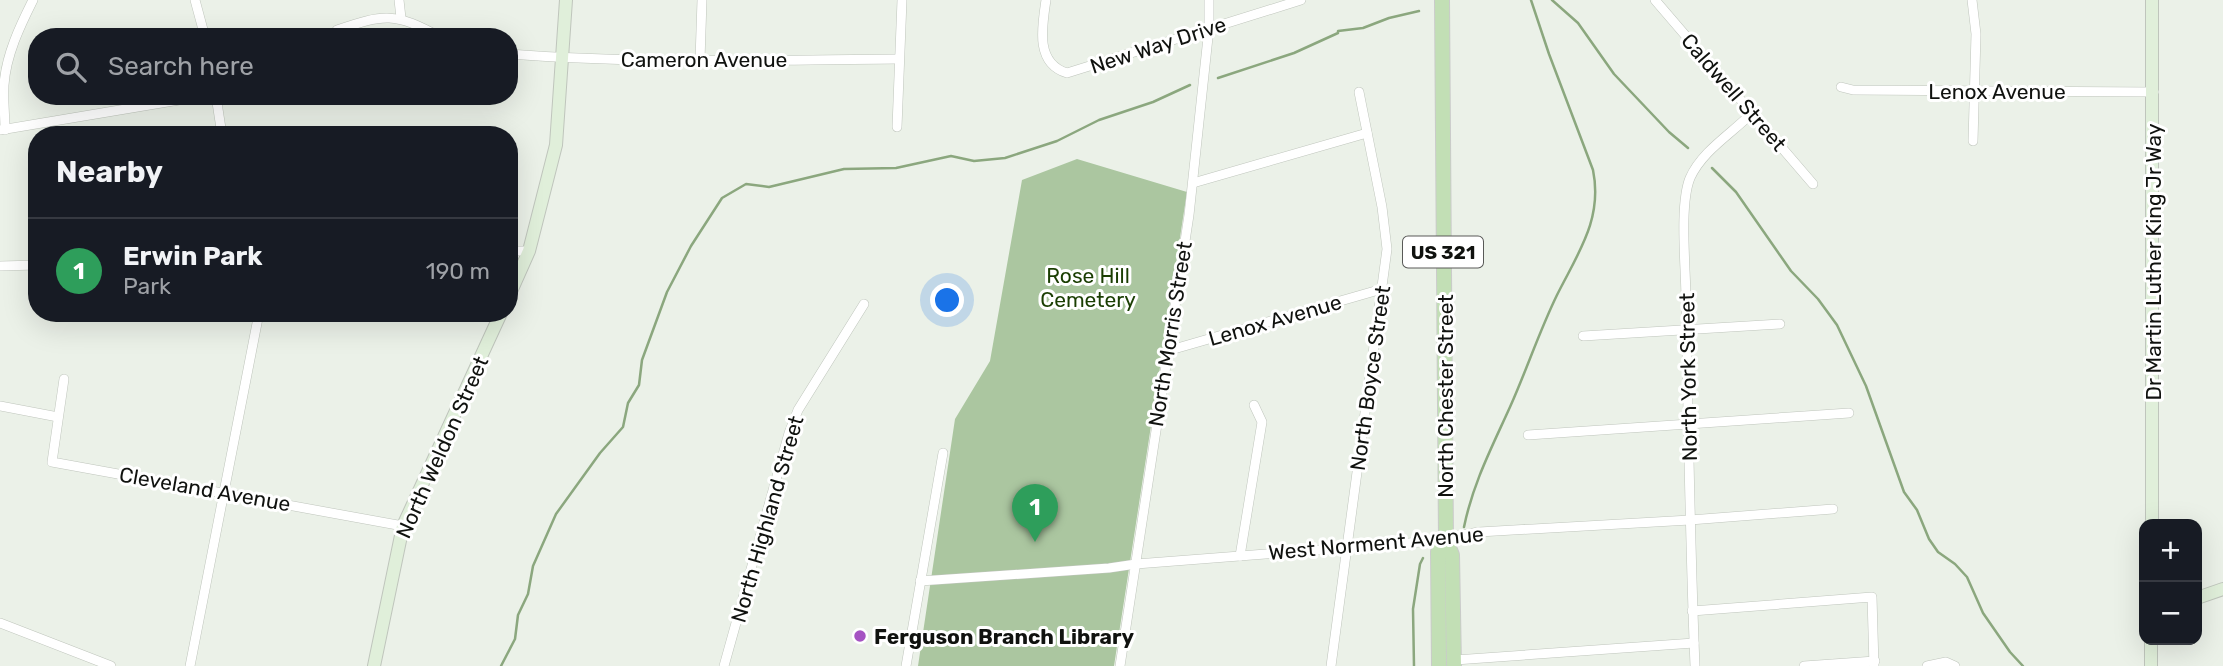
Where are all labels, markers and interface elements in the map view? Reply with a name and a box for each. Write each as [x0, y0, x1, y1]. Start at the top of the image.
street label: New Way Drive [1087, 11, 1229, 79]
search box [28, 28, 518, 105]
street label: Caldwell Street [1676, 28, 1792, 156]
street label: Cameron Avenue [621, 47, 787, 72]
icon: search [52, 48, 90, 86]
text: Search here [108, 51, 254, 82]
street label: Lenox Avenue [1928, 79, 2066, 104]
street label: Dr Martin Luther King Jr Way [2141, 123, 2166, 401]
text: Nearby [56, 154, 163, 190]
road number: US 321 [1403, 236, 1483, 268]
street label: North Morris Street [1143, 240, 1197, 428]
text: Erwin Park [123, 241, 263, 272]
text: 1 [73, 257, 85, 285]
text: 190 m [426, 257, 490, 285]
park label: Rose Hill Cemetery [1040, 263, 1136, 312]
text: Park [123, 272, 171, 300]
your location [930, 283, 964, 317]
street label: North Boyce Street [1345, 284, 1395, 472]
street label: Lenox Avenue [1206, 289, 1344, 351]
street label: North York Street [1674, 293, 1702, 461]
street label: North Chester Street [1433, 294, 1458, 498]
street label: North Weldon Street [391, 352, 493, 542]
street label: North Highland Street [725, 413, 809, 625]
street label: Cleveland Avenue [117, 462, 293, 516]
pin: 1 [1012, 484, 1058, 542]
map controls [2139, 519, 2202, 645]
button: + [2139, 519, 2202, 582]
street label: West Norment Avenue [1267, 521, 1485, 565]
button: − [2139, 582, 2202, 645]
place label: Ferguson Branch Library [874, 624, 1134, 649]
marker: Ferguson Branch Library [852, 628, 868, 644]

